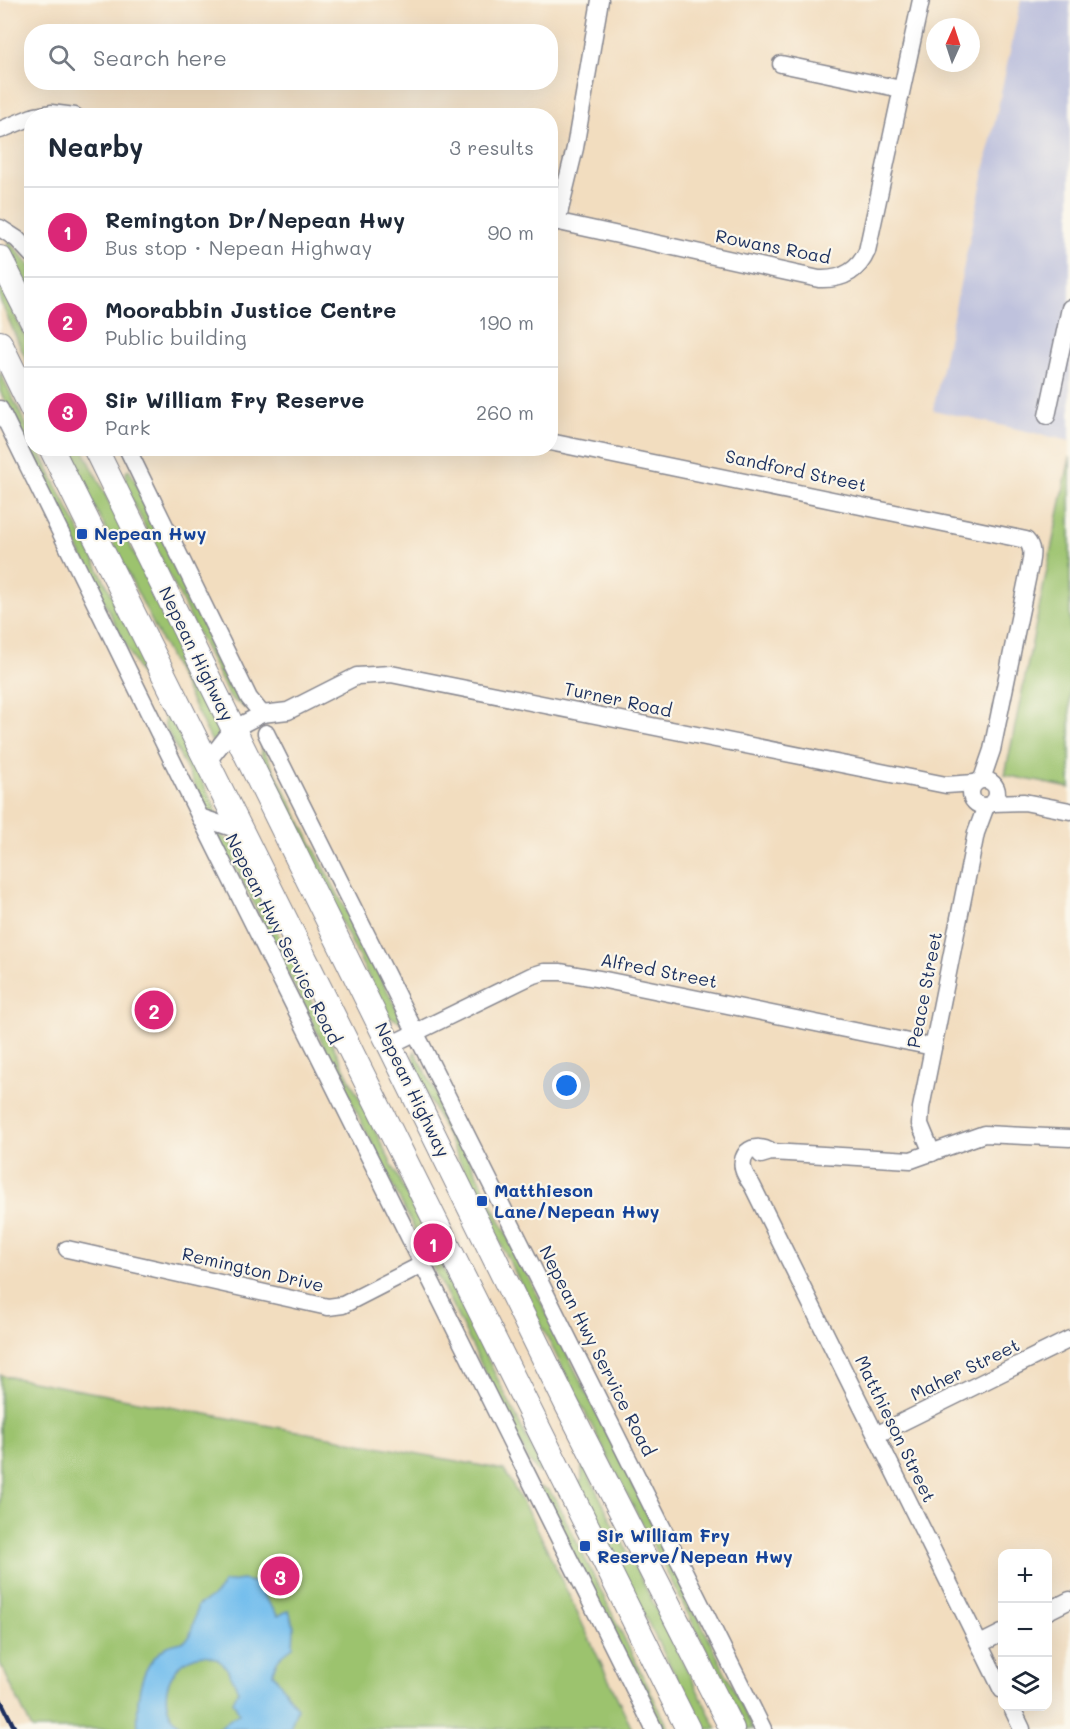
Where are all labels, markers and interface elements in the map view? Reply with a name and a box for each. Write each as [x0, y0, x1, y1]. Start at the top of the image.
north arrow [926, 18, 980, 72]
search box [24, 24, 558, 90]
icon: search [45, 41, 78, 74]
text: Search here [93, 43, 227, 72]
text: Nearby [48, 130, 143, 164]
text: 3 results [449, 134, 534, 160]
text: Remington Dr/Nepean Hwy [105, 205, 405, 234]
text: 1 [63, 219, 72, 245]
text: 90 m [488, 219, 534, 245]
street label: Rowans Road [714, 223, 833, 269]
text: Bus stop · Nepean Highway [105, 234, 372, 260]
text: Moorabbin Justice Centre [105, 295, 396, 324]
text: 2 [62, 309, 73, 335]
text: 190 m [479, 309, 534, 335]
text: Public building [105, 324, 247, 350]
text: Sir William Fry Reserve [105, 385, 364, 414]
text: 3 [62, 399, 74, 425]
text: 260 m [476, 399, 534, 425]
text: Park [105, 414, 150, 440]
street label: Sandford Street [723, 443, 869, 497]
place label: Nepean Hwy [94, 521, 207, 545]
marker: Nepean Hwy [75, 527, 89, 541]
street label: Nepean Highway [154, 582, 240, 725]
street label: Turner Road [562, 676, 674, 722]
street label: Nepean Hwy Service Road [220, 829, 348, 1048]
street label: Peace Street [901, 930, 947, 1050]
street label: Alfred Street [599, 947, 720, 993]
pin: 2 [134, 988, 174, 1032]
street label: Nepean Highway [370, 1018, 456, 1161]
your location [552, 1071, 581, 1100]
place label: Matthieson Lane/Nepean Hwy [494, 1178, 660, 1223]
marker: Matthieson Lane/Nepean Hwy [475, 1194, 489, 1208]
pin: 1 [414, 1220, 452, 1266]
street label: Remington Drive [180, 1241, 326, 1297]
street label: Nepean Hwy Service Road [534, 1241, 662, 1460]
street label: Maher Street [906, 1332, 1023, 1406]
street label: Matthieson Street [850, 1351, 942, 1506]
place label: Sir William Fry Reserve/Nepean Hwy [597, 1523, 793, 1568]
marker: Sir William Fry Reserve/Nepean Hwy [578, 1539, 592, 1553]
map controls [998, 1549, 1052, 1711]
button: + [998, 1549, 1052, 1603]
pin: 3 [260, 1554, 300, 1598]
button: − [998, 1603, 1052, 1657]
button: layers [998, 1657, 1052, 1711]

